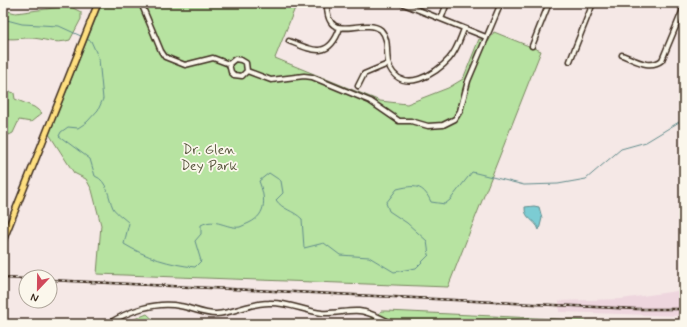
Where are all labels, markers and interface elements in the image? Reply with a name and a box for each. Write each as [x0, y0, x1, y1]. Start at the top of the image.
park label: Dr. Glen Dey Park [181, 141, 237, 175]
north arrow [18, 269, 58, 309]
text: N [29, 289, 41, 305]

